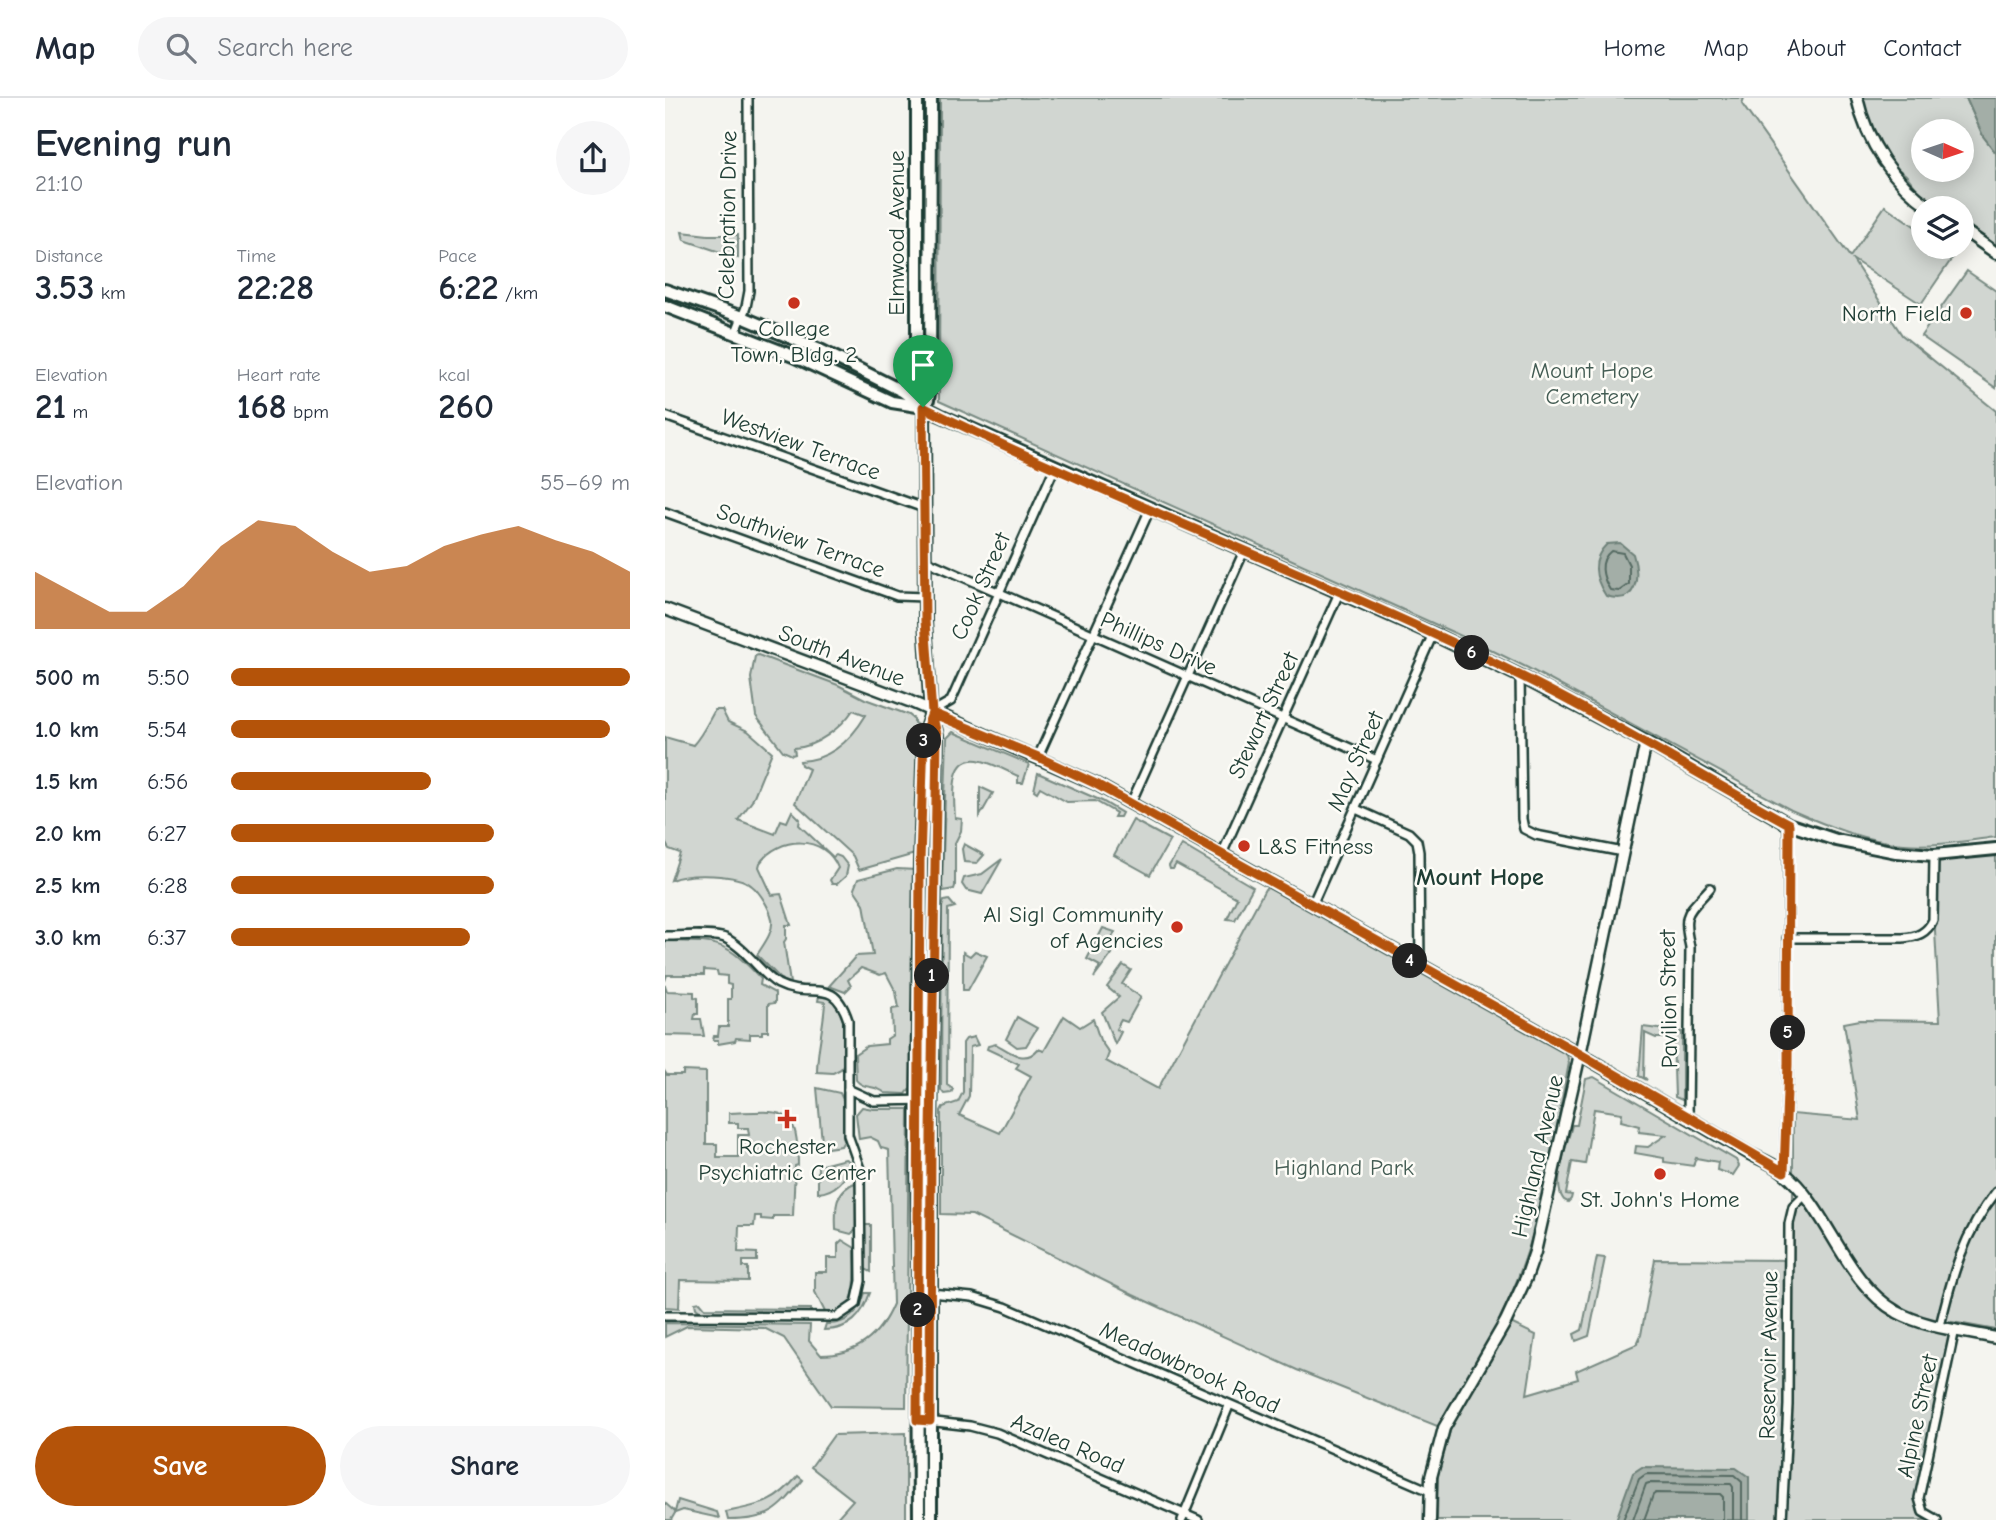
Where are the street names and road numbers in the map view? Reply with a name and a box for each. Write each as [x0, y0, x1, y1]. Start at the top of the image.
street label: Celebration Drive [713, 130, 742, 300]
street label: Elmwood Avenue [883, 150, 910, 316]
street label: Westview Terrace [717, 403, 884, 486]
street label: Southview Terrace [713, 497, 889, 583]
street label: Cook Street [945, 527, 1017, 644]
street label: Phillips Drive [1096, 606, 1221, 681]
street label: South Avenue [775, 619, 909, 692]
street label: Stewart Street [1222, 646, 1305, 783]
street label: May Street [1321, 706, 1390, 815]
street label: Pavilion Street [1654, 928, 1683, 1069]
street label: Highland Avenue [1506, 1072, 1569, 1240]
street label: Reservoir Avenue [1754, 1271, 1783, 1439]
street label: Meadowbrook Road [1095, 1316, 1284, 1419]
street label: Alpine Street [1891, 1351, 1944, 1480]
street label: Azalea Road [1007, 1408, 1129, 1479]

